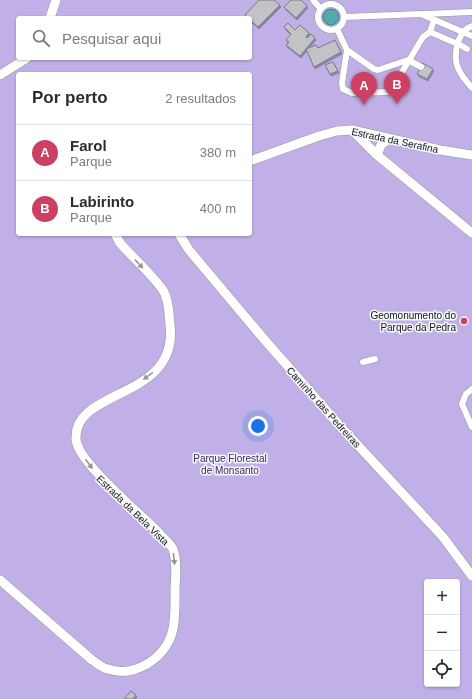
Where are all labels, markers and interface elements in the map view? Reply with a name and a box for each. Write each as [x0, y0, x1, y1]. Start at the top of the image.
search box [16, 16, 252, 60]
icon: search [30, 27, 52, 49]
text: Pesquisar aqui [62, 30, 161, 47]
pin: B [384, 71, 410, 104]
pin: A [351, 72, 377, 105]
text: Por perto [32, 88, 108, 107]
text: 2 resultados [165, 91, 236, 106]
street label: Estrada da Serafina [351, 126, 440, 155]
text: Farol [70, 137, 107, 154]
text: A [40, 145, 50, 160]
text: 380 m [200, 145, 236, 160]
text: Parque [70, 154, 112, 169]
text: Labirinto [70, 193, 134, 210]
text: B [40, 201, 50, 216]
text: 400 m [200, 201, 236, 216]
text: Parque [70, 210, 112, 225]
one-way arrow [134, 260, 143, 269]
place label: Geomonumento do Parque da Pedra [370, 310, 456, 333]
marker: Geomonumento do Parque da Pedra [459, 316, 469, 326]
street label: Caminho das Pedreiras [285, 365, 363, 450]
one-way arrow [143, 372, 154, 381]
your location [248, 416, 268, 436]
park label: Parque Florestal de Monsanto [193, 453, 267, 476]
one-way arrow [85, 459, 93, 470]
street label: Estrada da Bela Vista [94, 473, 171, 548]
one-way arrow [171, 553, 178, 565]
map controls [424, 579, 460, 687]
button: + [424, 579, 460, 615]
button: − [424, 615, 460, 651]
button: locate [424, 651, 460, 687]

